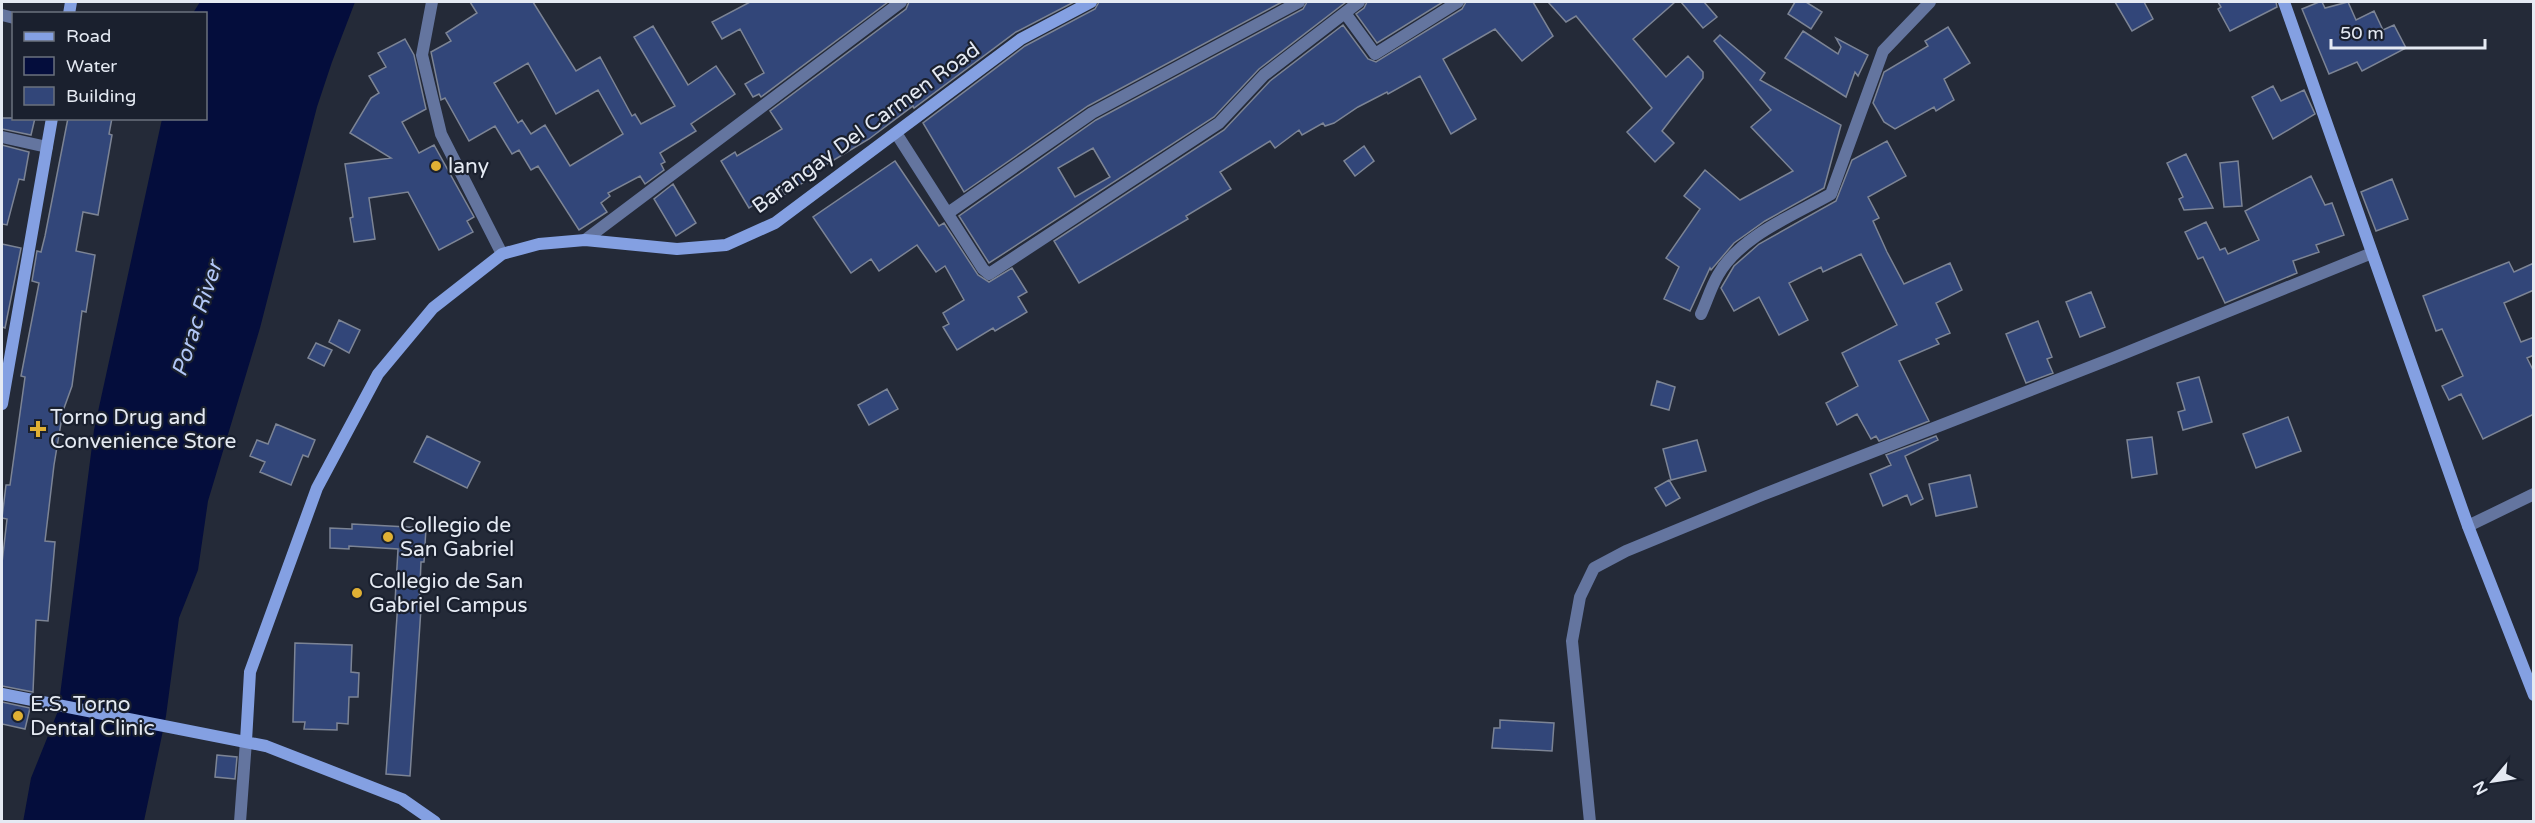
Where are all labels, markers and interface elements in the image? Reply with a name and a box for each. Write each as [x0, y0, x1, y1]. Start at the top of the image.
legend [12, 12, 207, 120]
scale bar [2331, 12, 2486, 50]
text: 50 m [2340, 22, 2384, 44]
text: Road [66, 25, 111, 47]
street label: Barangay Del Carmen Road [747, 37, 985, 219]
text: Water [66, 55, 117, 77]
text: Building [66, 85, 136, 107]
place label: lany [448, 154, 489, 179]
marker: lany [429, 159, 443, 173]
water label: Porac River [166, 256, 229, 380]
place label: Torno Drug and Convenience Store [50, 405, 236, 454]
marker: Torno Drug and Convenience Store [31, 422, 45, 436]
place label: Collegio de San Gabriel [400, 513, 514, 562]
marker: Collegio de San Gabriel [381, 530, 395, 544]
place label: Collegio de San Gabriel Campus [369, 569, 528, 618]
marker: Collegio de San Gabriel Campus [350, 586, 364, 600]
place label: E.S. Torno Dental Clinic [30, 692, 155, 741]
marker: E.S. Torno Dental Clinic [11, 709, 25, 723]
north arrow [2463, 751, 2523, 811]
text: N [2469, 777, 2493, 798]

